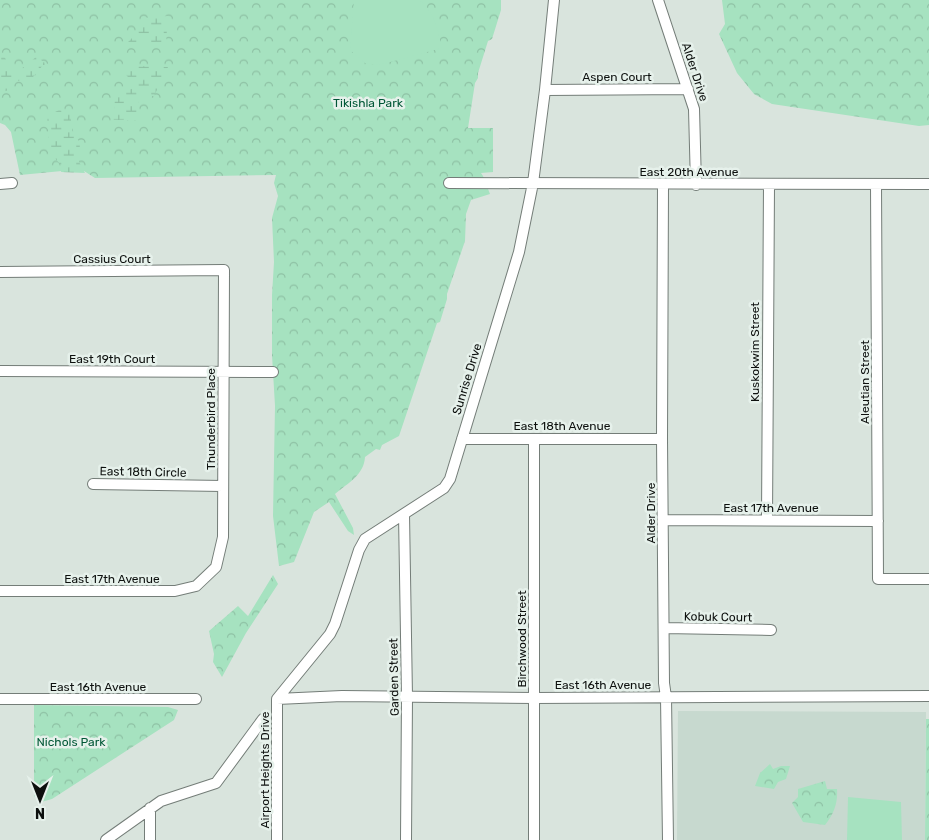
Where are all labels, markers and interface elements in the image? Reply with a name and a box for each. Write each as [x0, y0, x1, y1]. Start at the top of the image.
street label: Alder Drive [679, 41, 711, 103]
street label: Aspen Court [582, 70, 652, 84]
park label: Tikishla Park [333, 96, 404, 110]
street label: East 20th Avenue [640, 165, 739, 179]
street label: Cassius Court [73, 252, 151, 266]
street label: Kuskokwim Street [748, 302, 762, 402]
street label: Aleutian Street [858, 340, 872, 424]
street label: Sunrise Drive [449, 341, 485, 416]
street label: East 19th Court [69, 352, 155, 366]
street label: Thunderbird Place [204, 368, 218, 470]
street label: East 18th Avenue [513, 419, 611, 433]
street label: East 18th Circle [99, 464, 187, 480]
street label: Alder Drive [644, 482, 658, 543]
street label: East 17th Avenue [723, 501, 819, 515]
street label: East 17th Avenue [64, 572, 160, 586]
street label: Birchwood Street [515, 590, 529, 688]
street label: Kobuk Court [684, 609, 753, 625]
street label: Garden Street [386, 638, 402, 716]
street label: East 16th Avenue [555, 678, 652, 692]
street label: East 16th Avenue [50, 680, 147, 694]
street label: Airport Heights Drive [258, 711, 272, 828]
park label: Nichols Park [36, 735, 106, 749]
north arrow [15, 775, 65, 825]
text: N [35, 804, 45, 821]

